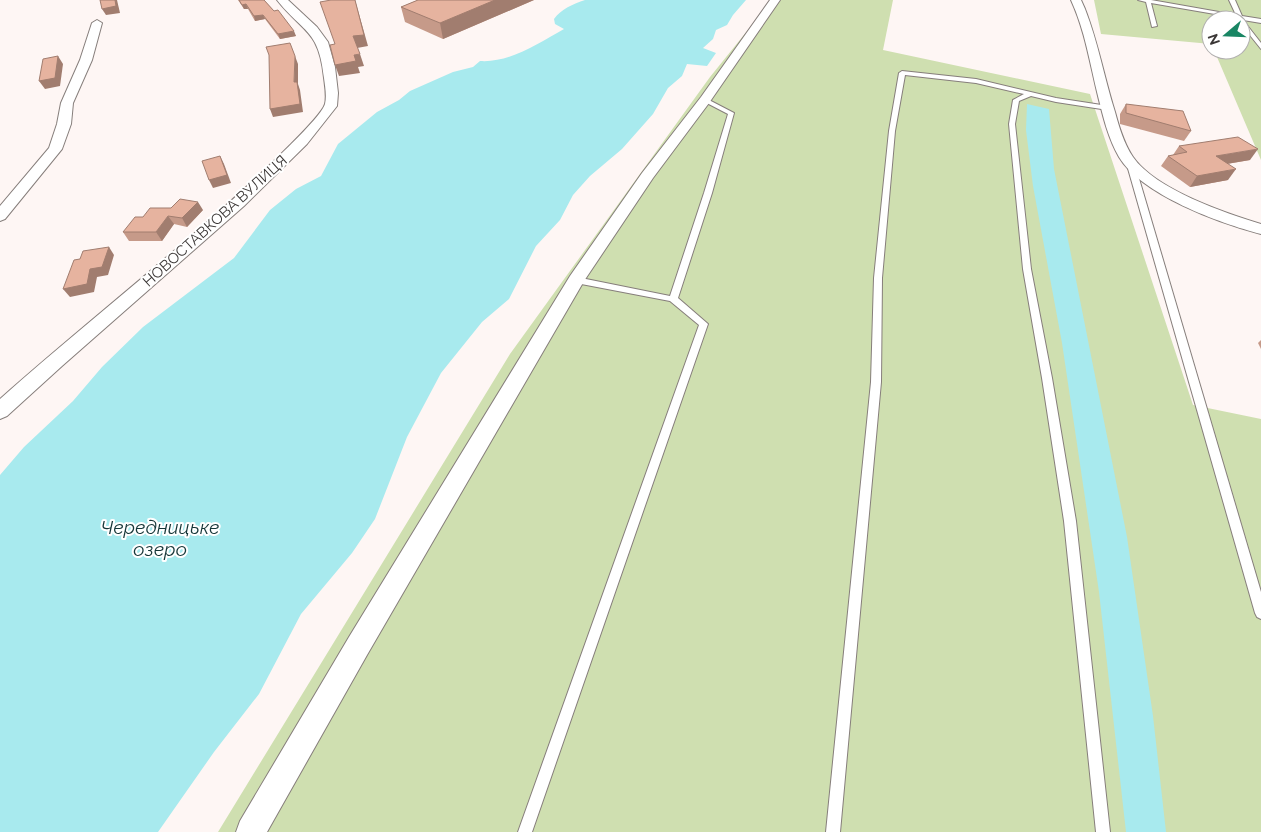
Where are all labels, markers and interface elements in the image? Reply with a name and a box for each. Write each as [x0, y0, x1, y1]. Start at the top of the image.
north arrow [1201, 10, 1251, 60]
text: N [1204, 32, 1223, 47]
street label: НОВОСТАВКОВА ВУЛИЦЯ [139, 152, 291, 290]
water label: Чередницьке озеро [101, 516, 219, 560]

